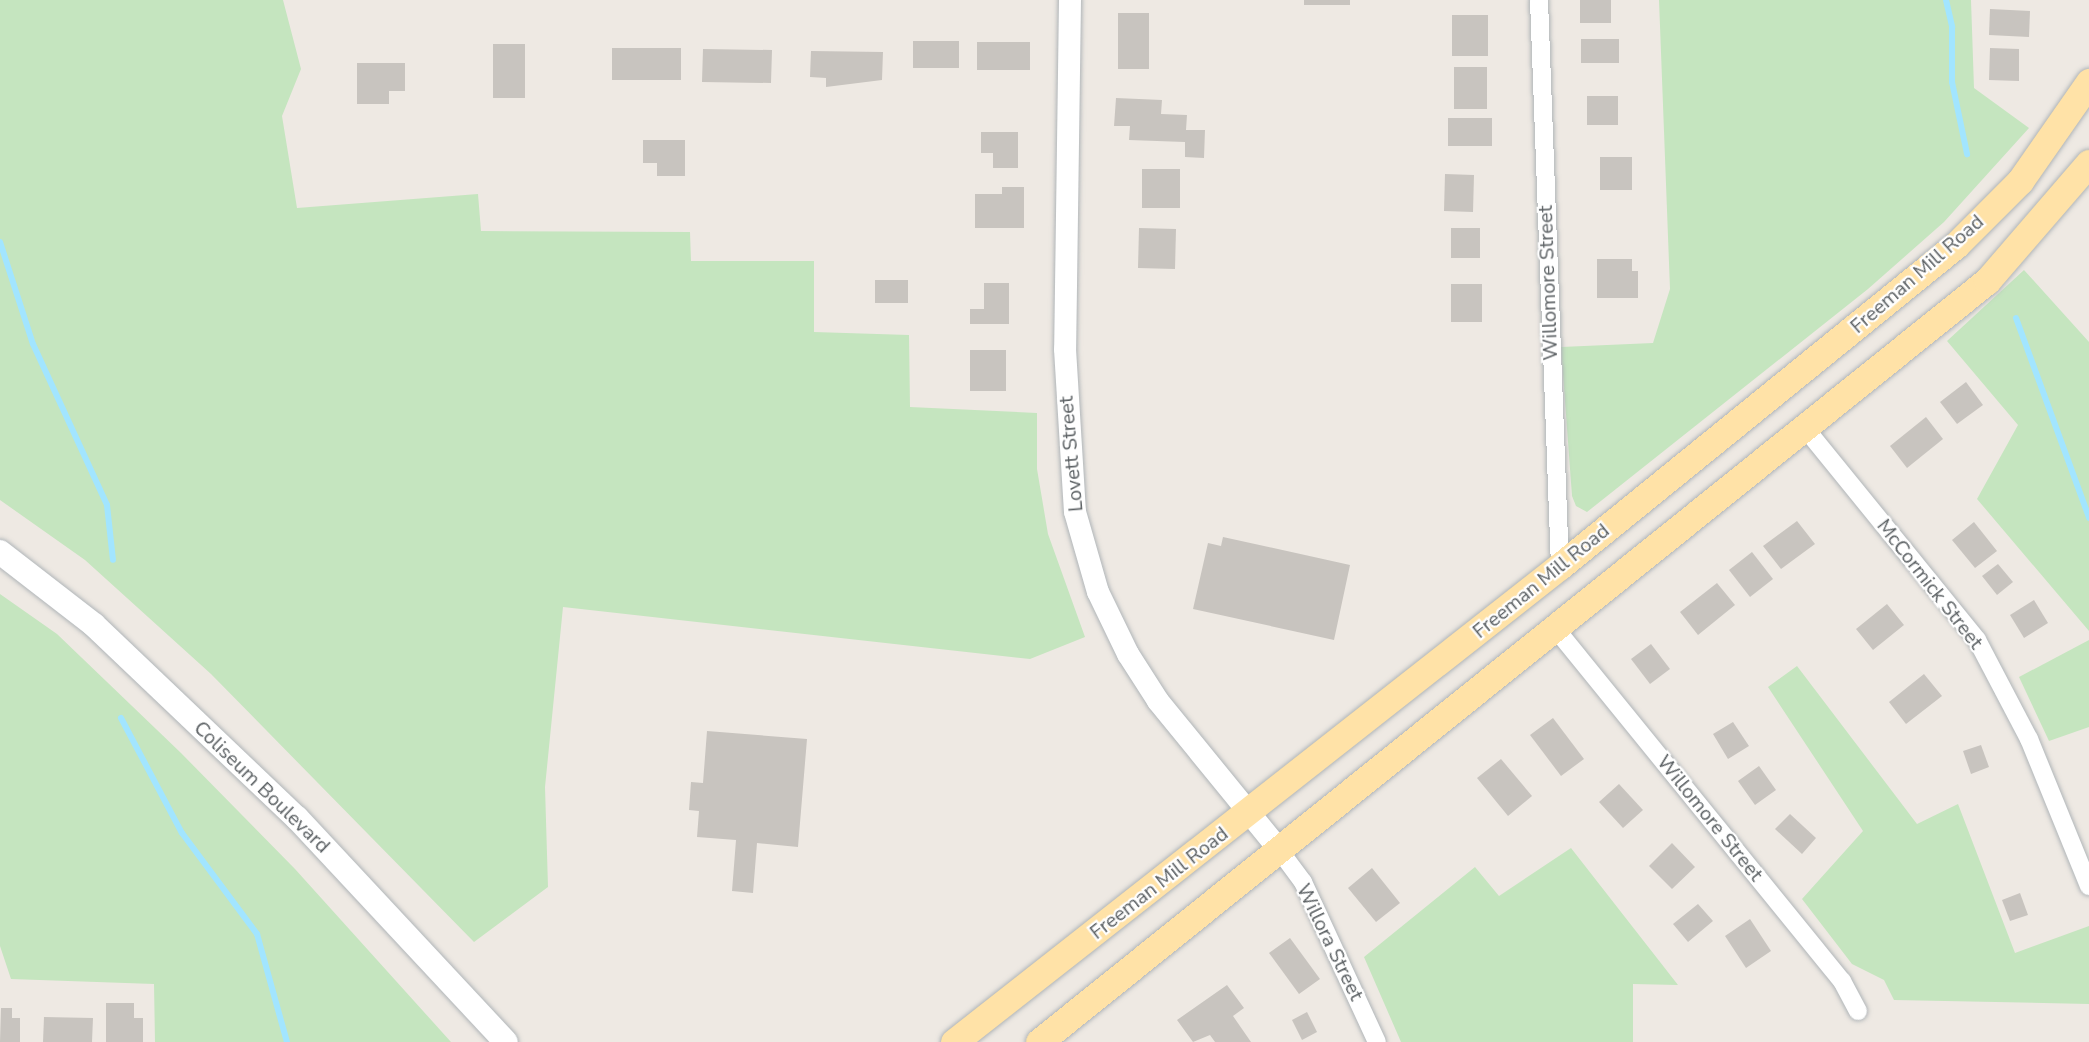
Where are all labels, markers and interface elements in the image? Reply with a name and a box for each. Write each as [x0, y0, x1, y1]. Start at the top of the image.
street label: Willomore Street [1533, 205, 1563, 361]
street label: Freeman Mill Road [1846, 210, 1988, 338]
street label: Lovett Street [1054, 395, 1088, 513]
street label: McCormick Street [1872, 514, 1988, 654]
street label: Freeman Mill Road [1468, 519, 1614, 643]
street label: Coliseum Boulevard [189, 716, 335, 858]
street label: Willomore Street [1652, 750, 1768, 886]
street label: Freeman Mill Road [1085, 822, 1233, 944]
street label: Willora Street [1291, 880, 1369, 1004]

